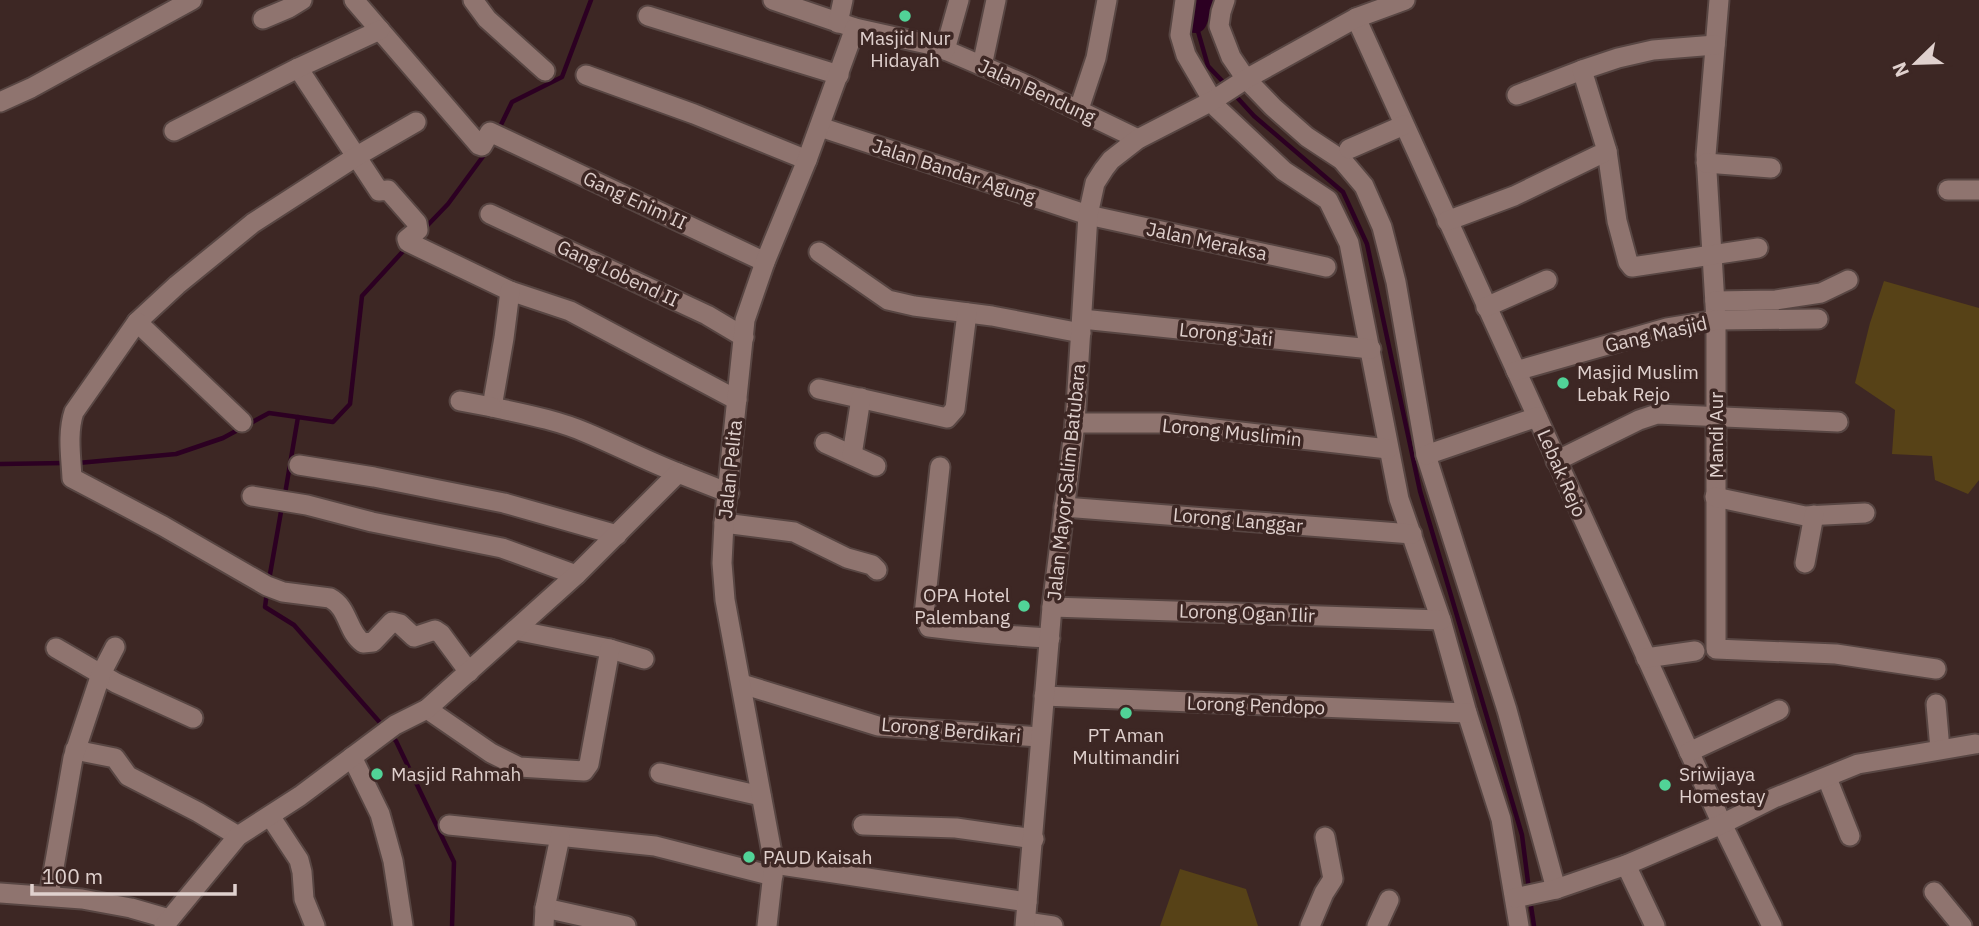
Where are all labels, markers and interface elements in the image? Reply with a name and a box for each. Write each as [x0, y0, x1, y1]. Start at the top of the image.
marker: Masjid Nur Hidayah [897, 8, 913, 24]
place label: Masjid Nur Hidayah [859, 26, 951, 72]
north arrow [1881, 28, 1951, 98]
street label: Jalan Bendung [975, 53, 1099, 129]
text: N [1887, 59, 1914, 81]
street label: Jalan Bandar Agung [869, 133, 1039, 209]
street label: Gang Enim II [579, 166, 691, 234]
street label: Jalan Meraksa [1145, 217, 1269, 265]
street label: Gang Lobend II [553, 234, 683, 312]
street label: Gang Masjid [1603, 311, 1709, 357]
street label: Lorong Jati [1178, 317, 1274, 351]
place label: Masjid Muslim Lebak Rejo [1577, 360, 1699, 406]
street label: Jalan Mayor Salim Batubara [1042, 362, 1090, 602]
marker: Masjid Muslim Lebak Rejo [1555, 375, 1571, 391]
street label: Mandi Aur [1704, 392, 1728, 478]
street label: Lorong Muslimin [1161, 413, 1303, 451]
street label: Jalan Pelita [713, 419, 747, 519]
street label: Lebak Rejo [1532, 426, 1592, 520]
street label: Lorong Langgar [1172, 502, 1304, 538]
place label: OPA Hotel Palembang [914, 583, 1010, 629]
marker: OPA Hotel Palembang [1016, 598, 1032, 614]
street label: Lorong Ogan Ilir [1179, 599, 1315, 627]
street label: Lorong Pendopo [1186, 691, 1326, 719]
marker: PT Aman Multimandiri [1118, 705, 1134, 721]
street label: Lorong Berdikari [880, 712, 1022, 748]
place label: PT Aman Multimandiri [1072, 723, 1180, 769]
place label: Masjid Rahmah [391, 762, 521, 786]
place label: Sriwijaya Homestay [1679, 762, 1766, 808]
marker: Masjid Rahmah [369, 766, 385, 782]
marker: Sriwijaya Homestay [1657, 777, 1673, 793]
place label: PAUD Kaisah [763, 845, 873, 869]
marker: PAUD Kaisah [741, 849, 757, 865]
scale bar [32, 852, 234, 896]
text: 100 m [42, 862, 103, 890]

